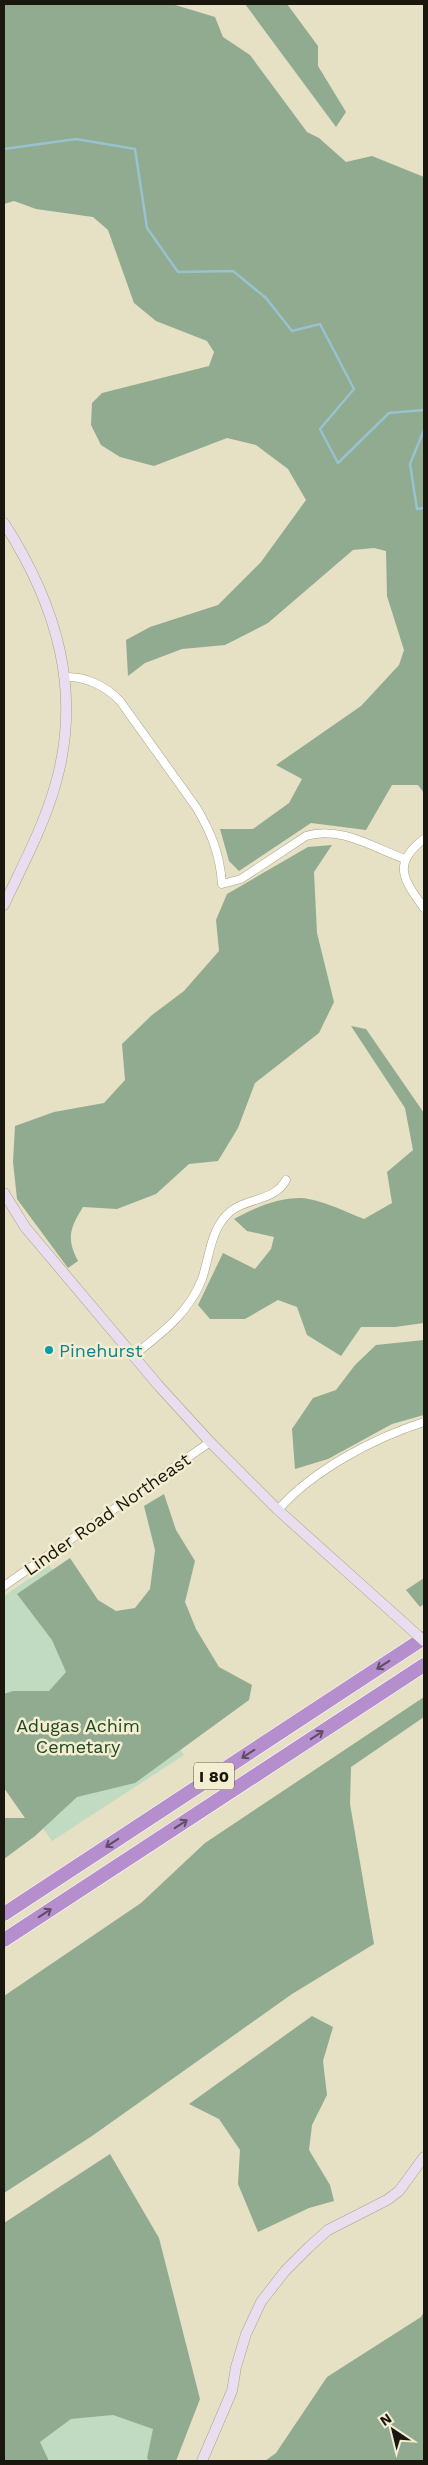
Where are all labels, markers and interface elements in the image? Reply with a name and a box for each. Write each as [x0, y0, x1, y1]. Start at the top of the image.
place label: Pinehurst [59, 1340, 143, 1361]
marker: Pinehurst [43, 1344, 55, 1356]
street label: Linder Road Northeast [20, 1448, 195, 1580]
one-way arrow [377, 1660, 391, 1670]
park label: Adugas Achim Cemetary [16, 1715, 140, 1757]
one-way arrow [309, 1730, 323, 1740]
one-way arrow [241, 1749, 255, 1759]
road number: I 80 [194, 1762, 234, 1790]
one-way arrow [173, 1819, 187, 1829]
one-way arrow [105, 1838, 119, 1848]
one-way arrow [37, 1908, 51, 1918]
north arrow [368, 2405, 418, 2455]
text: N [377, 2410, 394, 2429]

